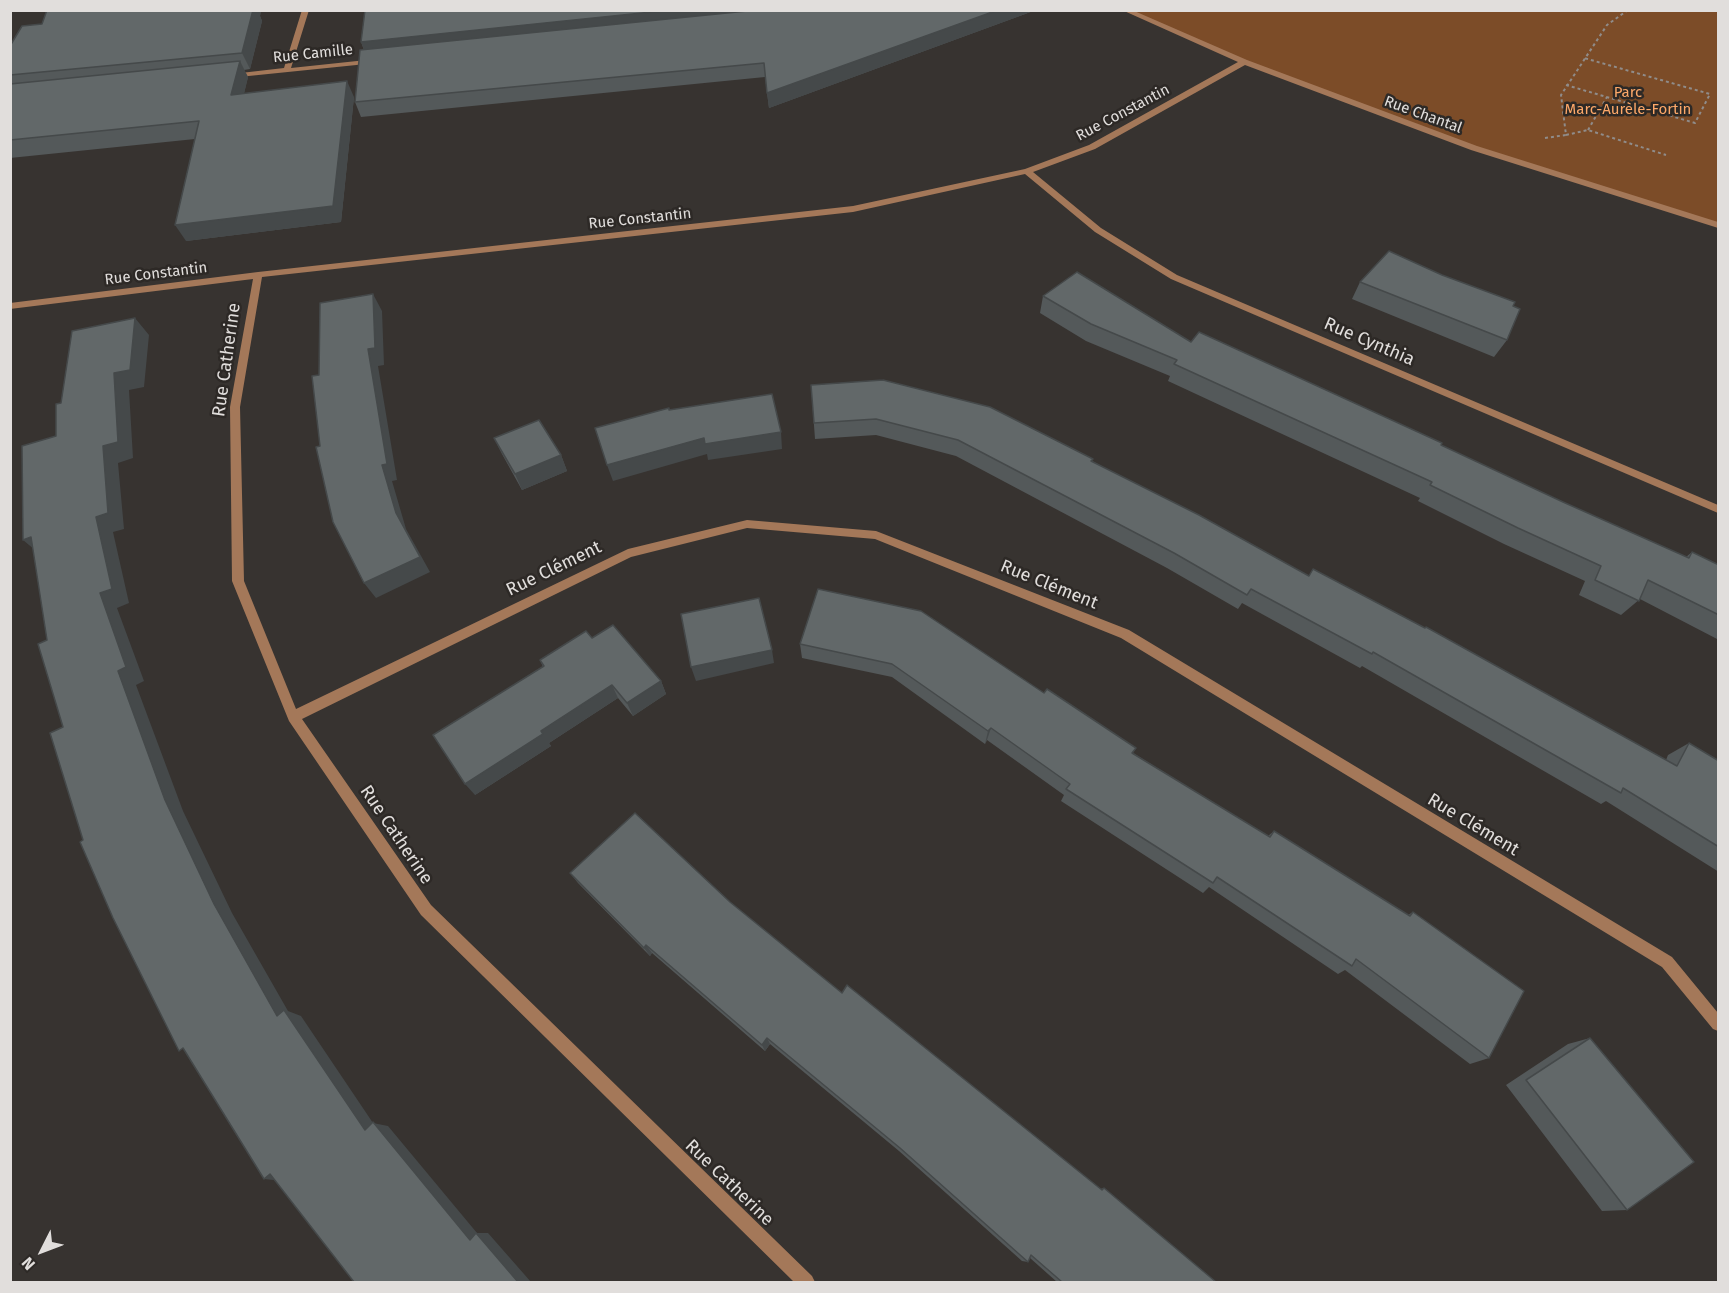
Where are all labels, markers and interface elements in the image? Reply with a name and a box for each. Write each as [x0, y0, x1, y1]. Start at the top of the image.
street label: Rue Camille [272, 41, 354, 67]
street label: Rue Constantin [1073, 81, 1173, 145]
park label: Parc Marc-Aurèle-Fortin [1565, 84, 1691, 119]
street label: Rue Chantal [1382, 93, 1464, 137]
street label: Rue Constantin [588, 205, 692, 233]
street label: Rue Constantin [104, 259, 208, 289]
street label: Rue Catherine [208, 302, 246, 418]
street label: Rue Cynthia [1320, 313, 1418, 371]
street label: Rue Clément [503, 537, 605, 601]
street label: Rue Clément [997, 556, 1101, 614]
street label: Rue Catherine [355, 781, 437, 889]
street label: Rue Clément [1423, 789, 1523, 861]
street label: Rue Catherine [680, 1135, 778, 1231]
north arrow [12, 1221, 72, 1281]
text: N [18, 1253, 39, 1274]

